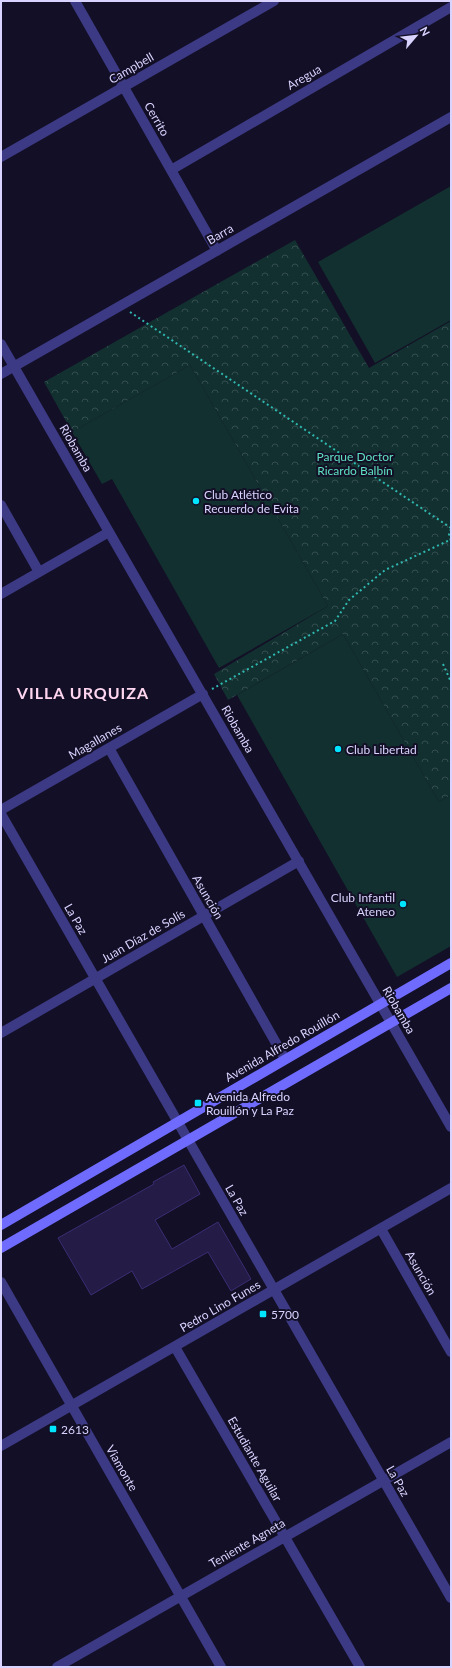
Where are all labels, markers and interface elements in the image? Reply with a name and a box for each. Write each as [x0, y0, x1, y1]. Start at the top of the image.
north arrow [396, 16, 436, 56]
text: N [418, 24, 433, 38]
street label: Campbell [106, 49, 156, 87]
street label: Aregua [284, 61, 324, 93]
street label: Cerrito [141, 99, 173, 139]
street label: Barra [204, 220, 236, 248]
street label: Riobamba [56, 422, 96, 474]
park label: Parque Doctor Ricardo Balbín [317, 449, 394, 478]
place label: Club Atlético Recuerdo de Evita [204, 487, 299, 516]
marker: Club Atlético Recuerdo de Evita [191, 496, 201, 506]
district label: VILLA URQUIZA [16, 683, 149, 702]
street label: Riobamba [218, 703, 258, 755]
street label: Magallanes [66, 720, 124, 762]
place label: Club Libertad [346, 742, 417, 757]
marker: Club Libertad [333, 744, 343, 754]
street label: Asunción [189, 872, 227, 922]
place label: Club Infantil Ateneo [331, 890, 395, 919]
marker: Club Infantil Ateneo [398, 899, 408, 909]
street label: La Paz [61, 901, 91, 938]
street label: Juan Díaz de Solís [99, 906, 187, 966]
street label: Riobamba [379, 984, 419, 1036]
street label: Avenida Alfredo Rouillón [222, 1007, 342, 1085]
place label: Avenida Alfredo Rouillón y La Paz [206, 1089, 295, 1118]
marker: Avenida Alfredo Rouillón y La Paz [193, 1098, 203, 1108]
street label: La Paz [222, 1182, 252, 1219]
street label: Asunción [402, 1248, 440, 1298]
street label: Pedro Lino Funes [177, 1277, 263, 1335]
place label: 5700 [271, 1307, 299, 1322]
marker: 5700 [258, 1309, 268, 1319]
street label: Estudiante Aguilar [225, 1414, 286, 1505]
place label: 2613 [61, 1422, 89, 1437]
marker: 2613 [48, 1424, 58, 1434]
street label: Viamonte [103, 1442, 141, 1494]
street label: La Paz [383, 1463, 413, 1500]
street label: Teniente Agneta [206, 1515, 288, 1571]

